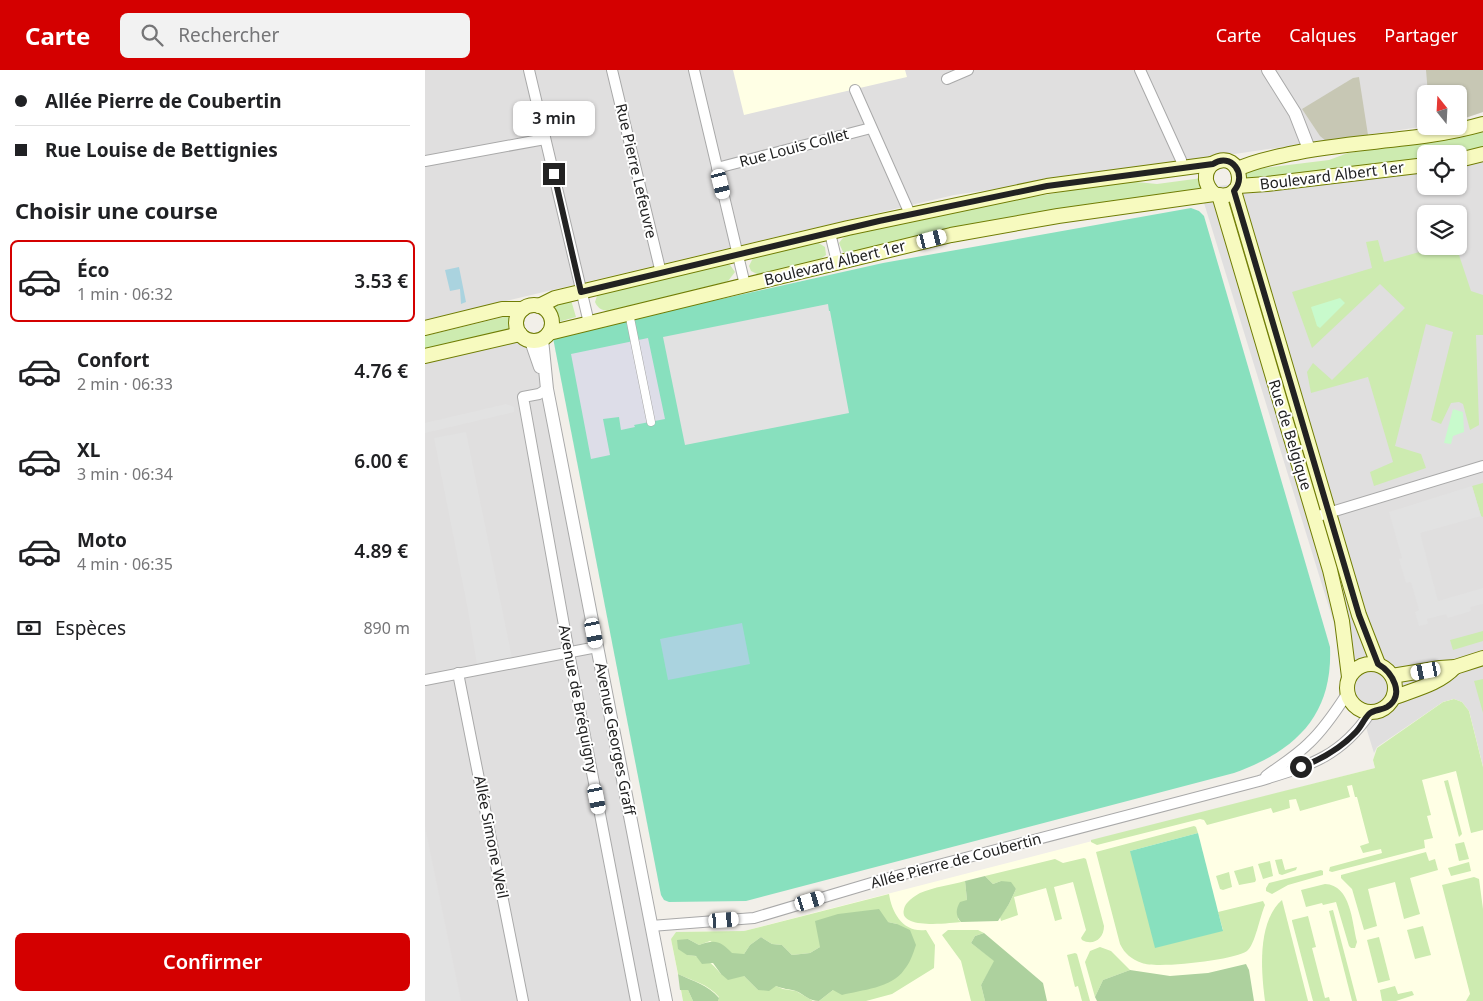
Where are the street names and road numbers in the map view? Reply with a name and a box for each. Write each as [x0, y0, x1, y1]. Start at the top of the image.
street label: Rue Pierre Lefeuvre [612, 101, 662, 240]
street label: Rue Louis Collet [737, 123, 851, 171]
street label: Boulevard Albert 1er [1259, 156, 1405, 194]
street label: Boulevard Albert 1er [762, 235, 908, 289]
street label: Rue de Belgique [1265, 377, 1317, 492]
street label: Avenue de Bréquigny [555, 623, 603, 775]
street label: Avenue Georges Graff [591, 661, 641, 818]
street label: Allée Simone Weil [470, 774, 514, 900]
street label: Allée Pierre de Coubertin [868, 828, 1043, 892]

